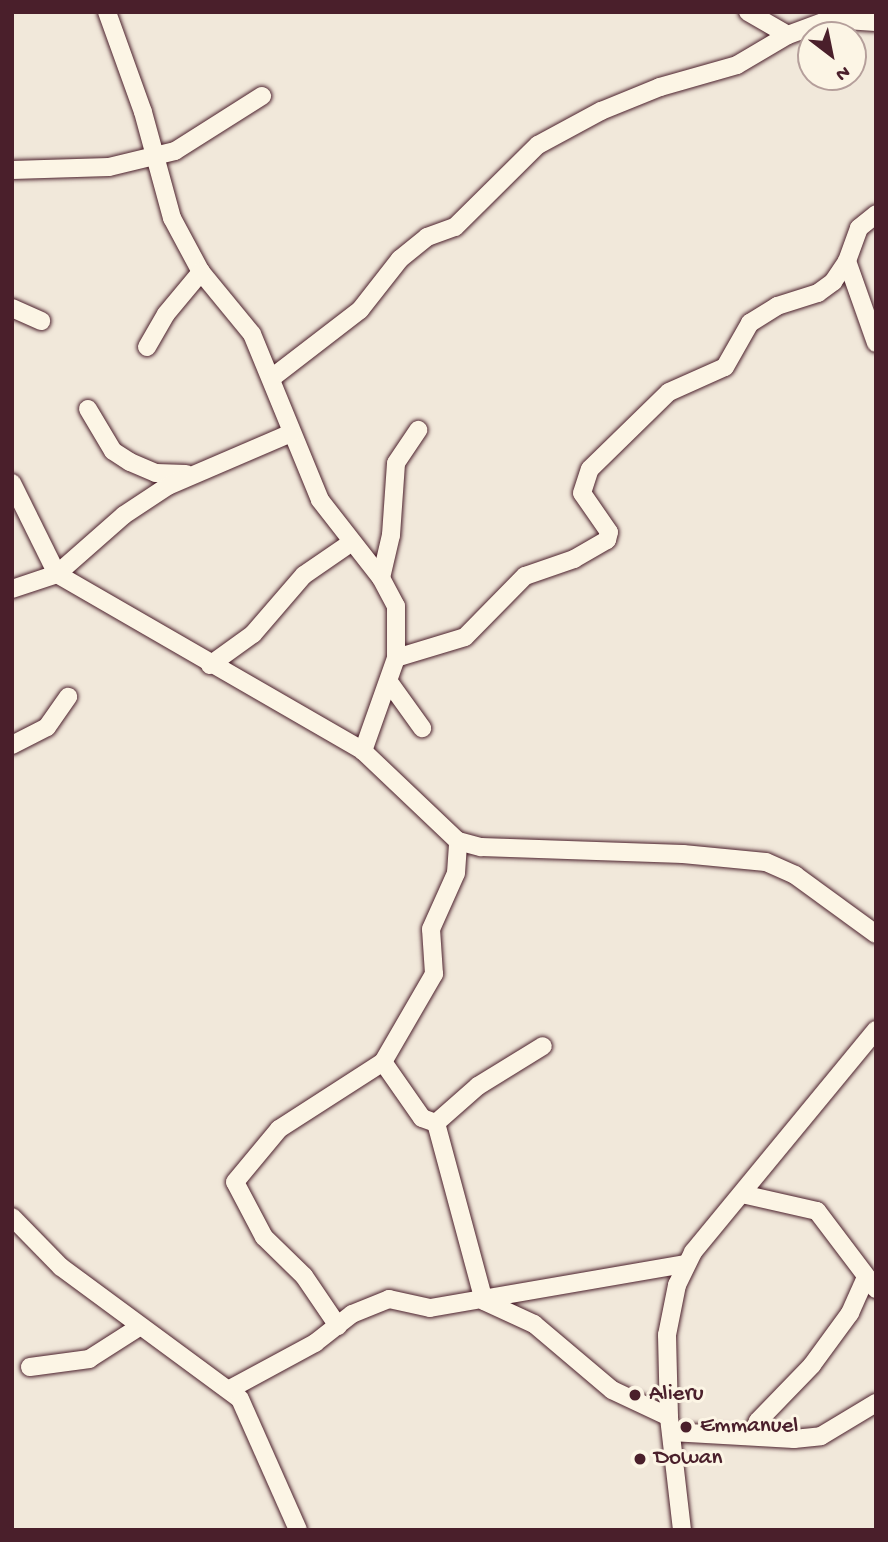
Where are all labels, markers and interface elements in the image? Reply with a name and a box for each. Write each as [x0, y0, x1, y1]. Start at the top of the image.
north arrow [797, 21, 867, 91]
text: N [831, 59, 854, 86]
place label: Alieru [649, 1381, 703, 1409]
marker: Alieru [627, 1387, 643, 1403]
place label: Emmanuel [700, 1413, 798, 1441]
marker: Emmanuel [678, 1419, 694, 1435]
place label: Dowan [654, 1445, 722, 1473]
marker: Dowan [632, 1451, 648, 1467]

